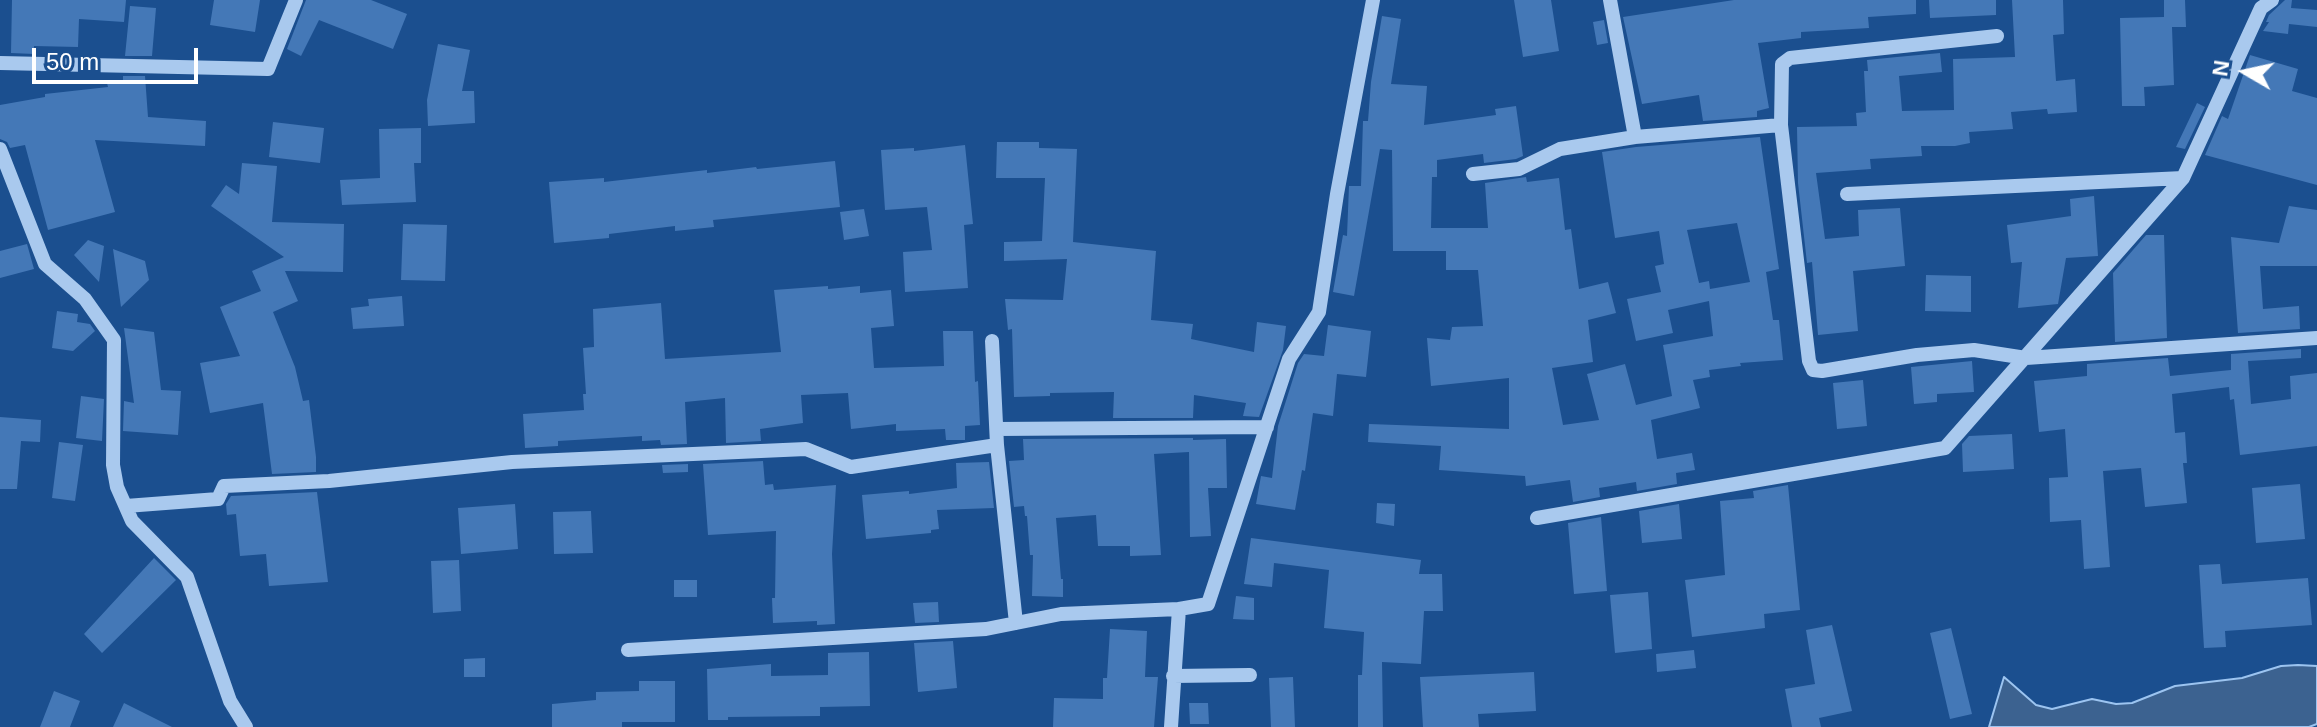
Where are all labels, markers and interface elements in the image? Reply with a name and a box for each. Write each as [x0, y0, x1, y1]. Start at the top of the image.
scale bar [36, 32, 202, 82]
north arrow [2205, 32, 2285, 112]
text: 50 m [46, 48, 99, 75]
text: N [2207, 58, 2234, 78]

